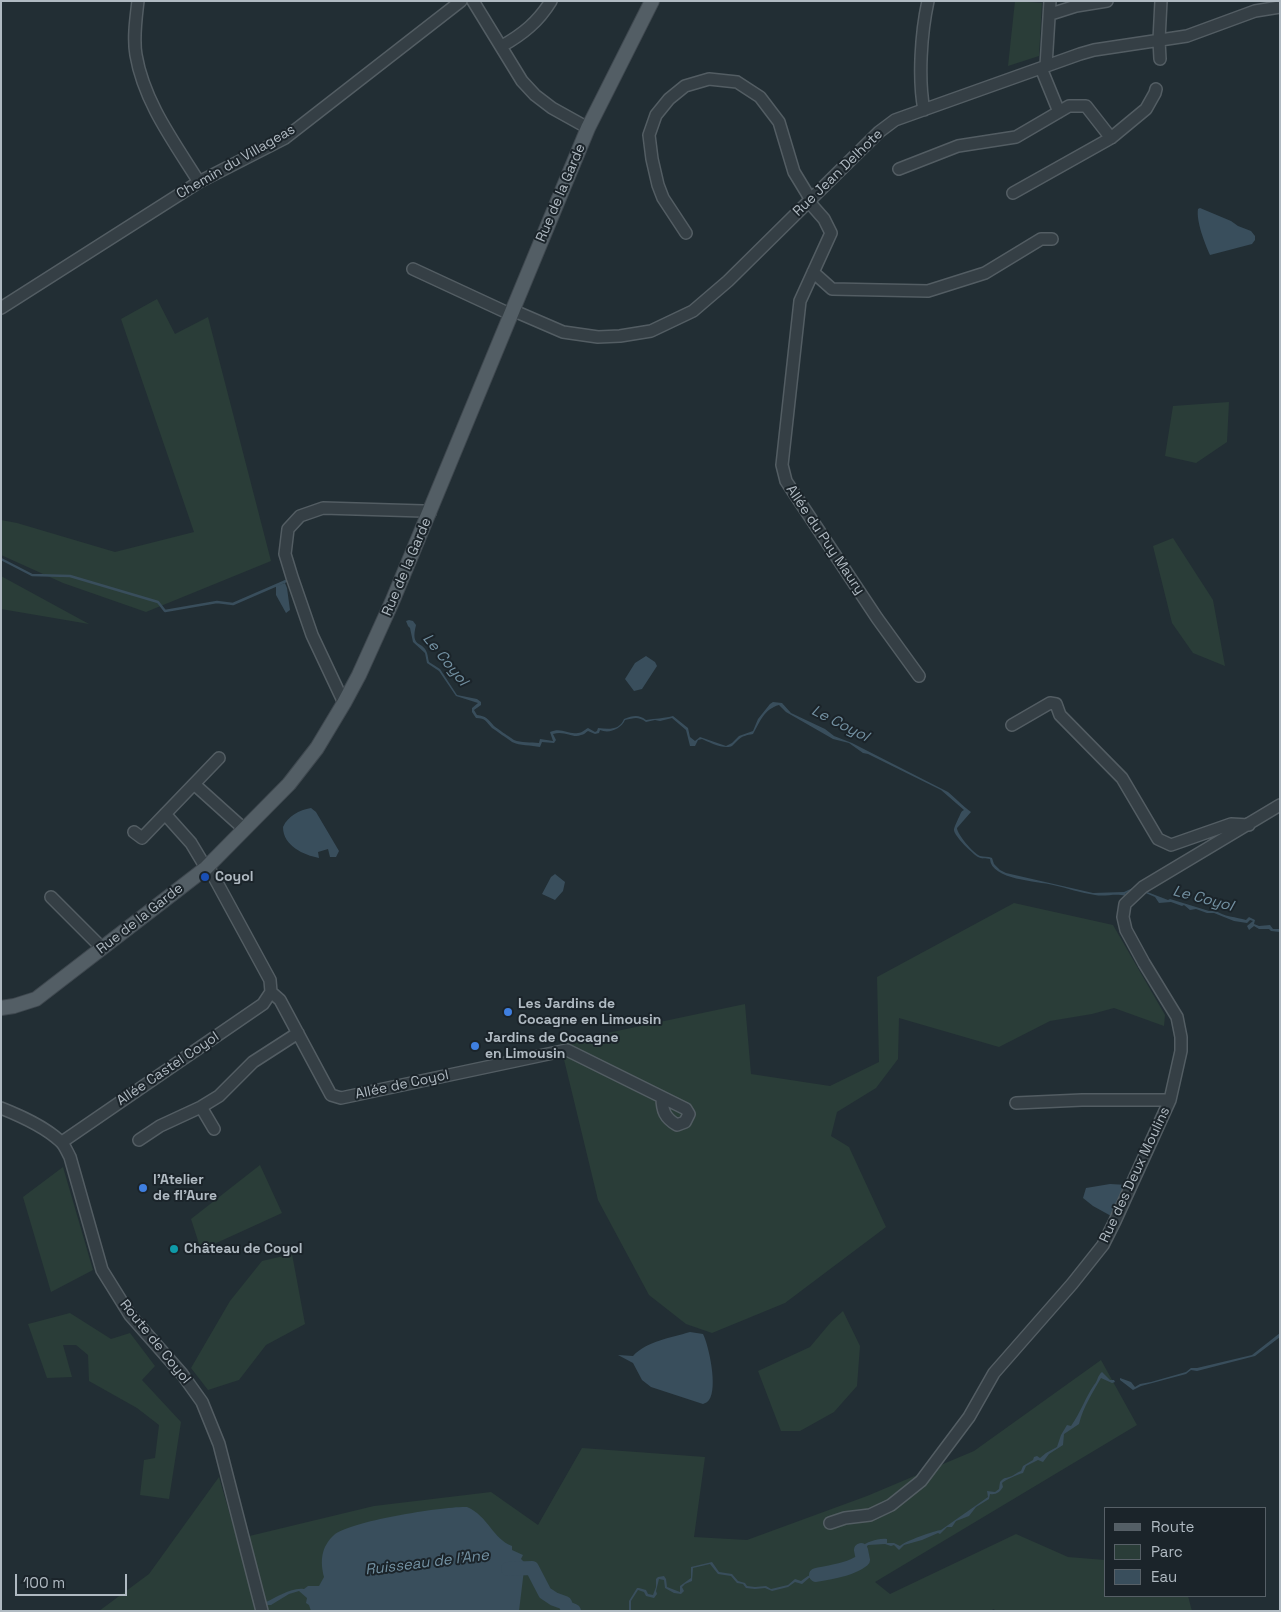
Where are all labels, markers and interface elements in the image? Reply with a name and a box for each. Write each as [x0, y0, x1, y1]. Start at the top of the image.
street label: Chemin du Villageas [174, 121, 298, 203]
street label: Rue Jean Delhote [790, 126, 886, 220]
street label: Rue de la Garde [533, 141, 589, 245]
street label: Allée du Puy Maury [782, 482, 868, 598]
street label: Rue de la Garde [379, 515, 435, 619]
water label: Le Coyol [419, 630, 471, 690]
water label: Le Coyol [808, 702, 872, 746]
place label: Coyol [215, 869, 253, 885]
marker: Coyol [199, 871, 211, 883]
street label: Rue de la Garde [94, 880, 186, 958]
water label: Le Coyol [1171, 882, 1235, 916]
place label: Les Jardins de Cocagne en Limousin [518, 996, 661, 1028]
marker: Les Jardins de Cocagne en Limousin [502, 1006, 514, 1018]
street label: Allée Castel Coyol [114, 1029, 222, 1109]
place label: Jardins de Cocagne en Limousin [485, 1030, 619, 1062]
marker: Jardins de Cocagne en Limousin [469, 1040, 481, 1052]
street label: Allée de Coyol [354, 1067, 450, 1103]
street label: Rue des Deux Moulins [1096, 1104, 1174, 1246]
place label: l'Atelier de fl'Aure [153, 1172, 217, 1204]
marker: l'Atelier de fl'Aure [137, 1182, 149, 1194]
place label: Château de Coyol [184, 1241, 303, 1257]
marker: Château de Coyol [168, 1243, 180, 1255]
street label: Route de Coyol [116, 1297, 194, 1387]
legend [1104, 1507, 1266, 1597]
text: Route [1151, 1517, 1194, 1536]
text: Parc [1151, 1542, 1183, 1561]
water label: Ruisseau de l'Ane [364, 1546, 490, 1580]
scale bar [18, 1564, 130, 1596]
text: Eau [1151, 1567, 1177, 1586]
text: 100 m [23, 1573, 65, 1592]

